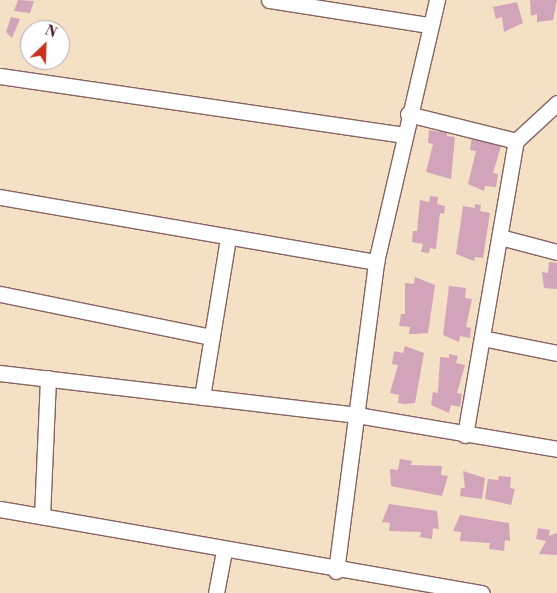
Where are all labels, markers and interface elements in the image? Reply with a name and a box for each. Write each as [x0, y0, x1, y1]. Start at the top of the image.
north arrow [20, 20, 70, 70]
text: N [42, 22, 59, 43]

